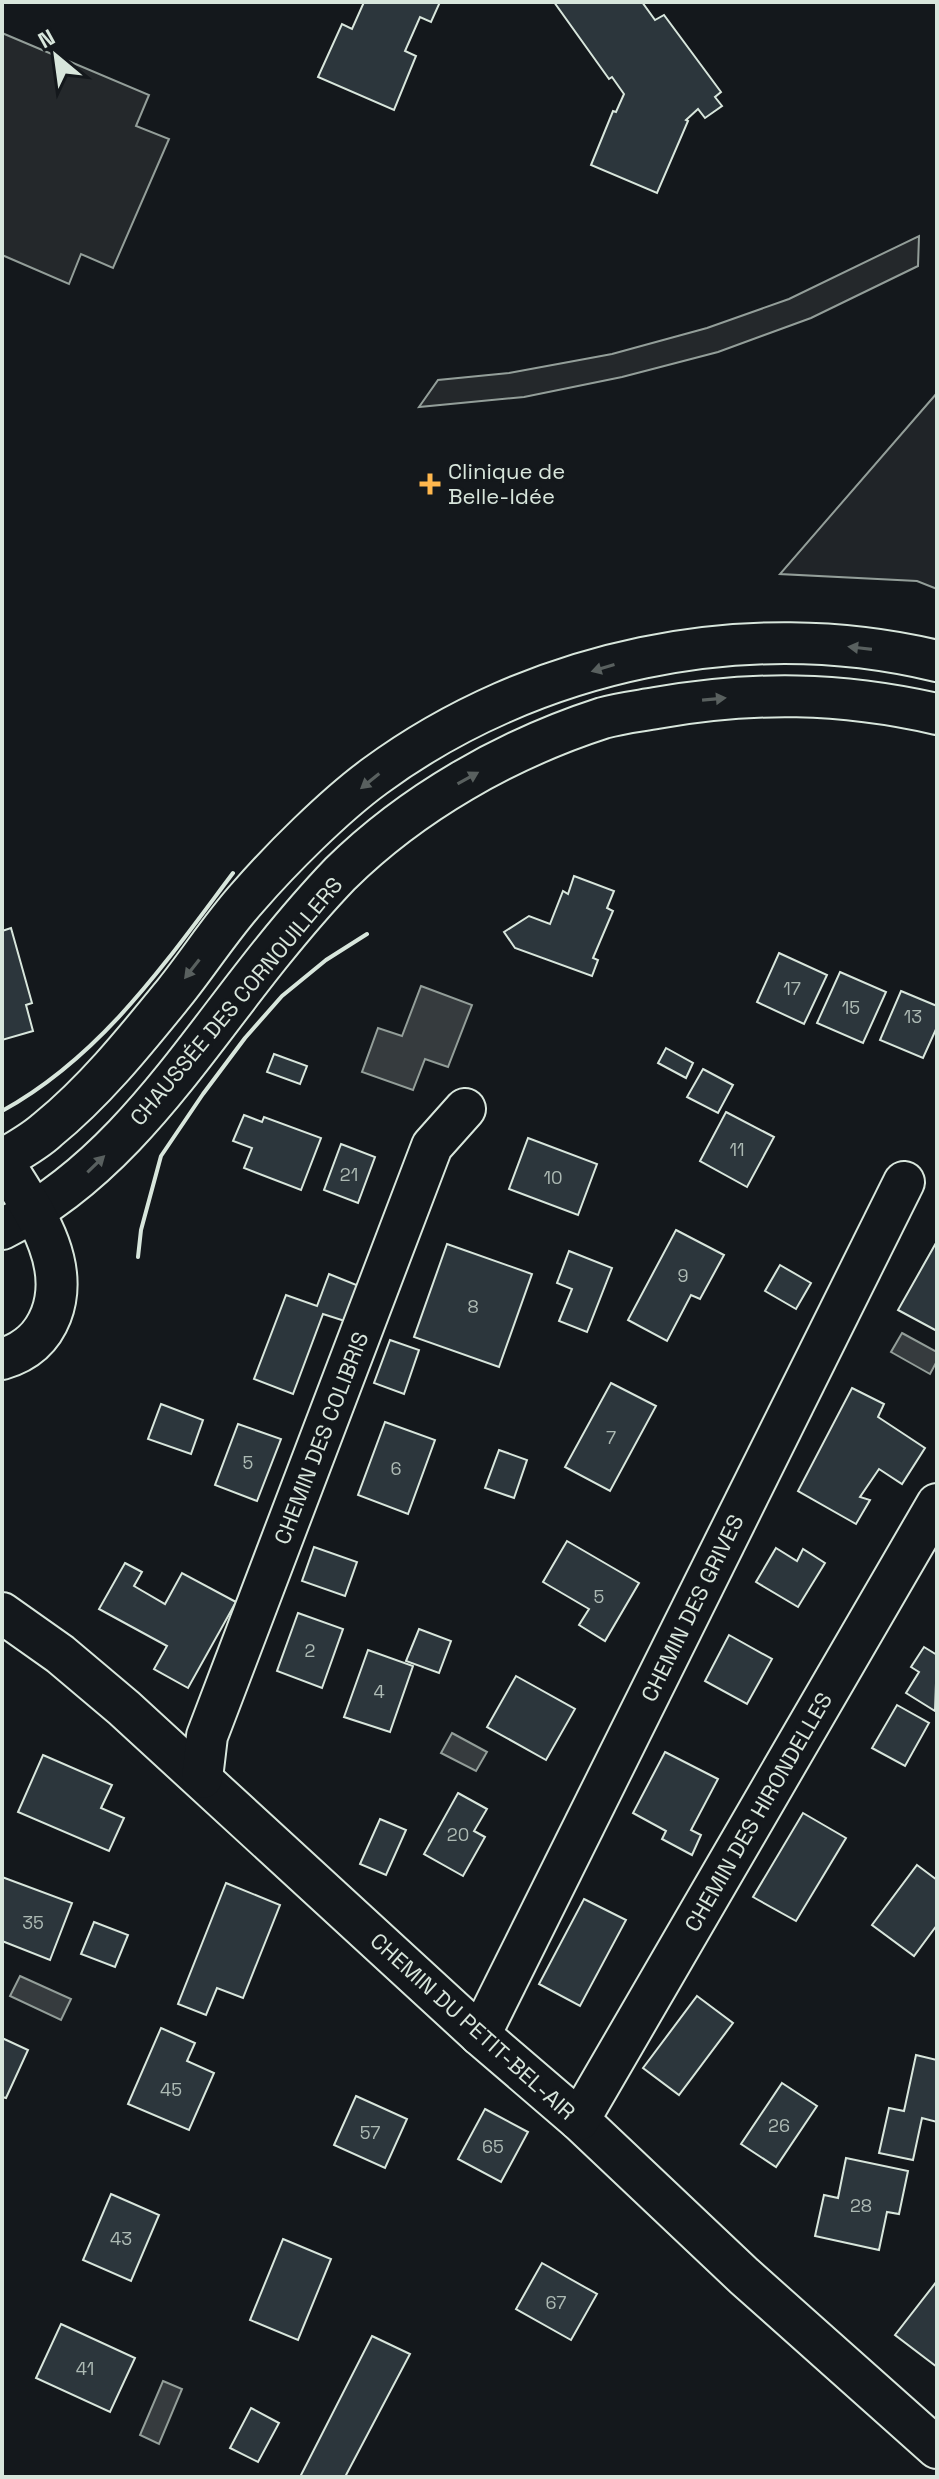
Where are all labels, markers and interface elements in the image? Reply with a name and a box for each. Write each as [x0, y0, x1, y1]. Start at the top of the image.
north arrow [16, 16, 96, 96]
text: N [33, 23, 60, 54]
place label: Clinique de Belle-Idée [448, 457, 565, 510]
marker: Clinique de Belle-Idée [419, 473, 441, 495]
one-way arrow [847, 641, 872, 654]
one-way arrow [590, 662, 614, 675]
one-way arrow [702, 693, 727, 706]
one-way arrow [361, 772, 381, 789]
one-way arrow [457, 772, 480, 785]
street label: CHAUSSÉE DES CORNOUILLERS [124, 871, 348, 1131]
one-way arrow [185, 959, 201, 979]
house number: 17 [783, 977, 801, 1000]
house number: 15 [842, 996, 860, 1019]
house number: 13 [904, 1005, 922, 1028]
house number: 11 [729, 1138, 745, 1161]
one-way arrow [86, 1155, 105, 1173]
house number: 21 [340, 1163, 358, 1186]
house number: 10 [543, 1166, 563, 1189]
house number: 9 [677, 1264, 689, 1287]
house number: 8 [467, 1295, 479, 1318]
street label: CHEMIN DES COLIBRIS [268, 1328, 374, 1548]
house number: 7 [606, 1426, 616, 1449]
house number: 5 [243, 1451, 253, 1474]
house number: 6 [390, 1457, 402, 1480]
street label: CHEMIN DES GRIVES [634, 1510, 750, 1706]
house number: 5 [594, 1585, 604, 1608]
house number: 2 [305, 1639, 315, 1662]
house number: 4 [373, 1680, 385, 1703]
street label: CHEMIN DES HIRONDELLES [678, 1687, 838, 1937]
house number: 20 [447, 1823, 469, 1846]
house number: 35 [22, 1911, 44, 1934]
street label: CHEMIN DU PETIT-BEL-AIR [365, 1926, 581, 2126]
house number: 45 [160, 2078, 182, 2101]
house number: 26 [768, 2114, 790, 2137]
house number: 57 [360, 2121, 380, 2144]
house number: 65 [482, 2135, 504, 2158]
house number: 28 [850, 2194, 872, 2217]
house number: 43 [110, 2227, 132, 2250]
house number: 67 [546, 2291, 566, 2314]
house number: 41 [76, 2357, 94, 2380]

